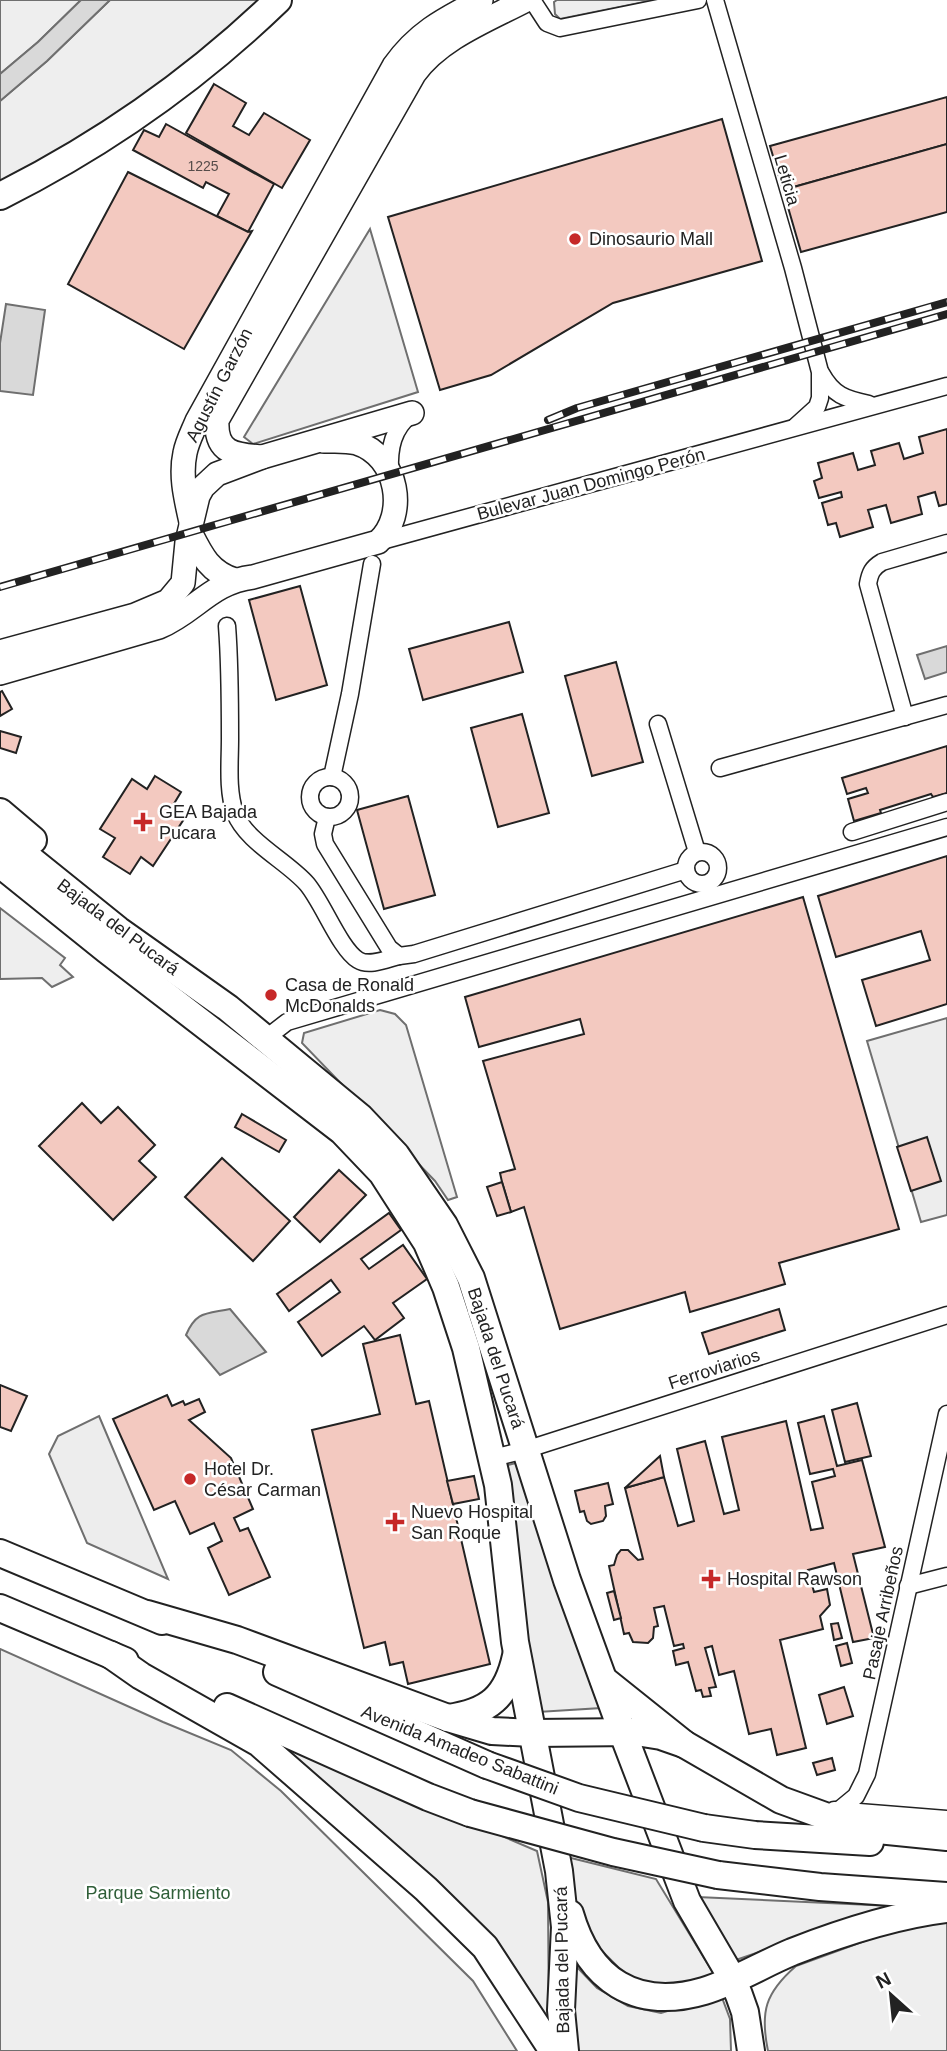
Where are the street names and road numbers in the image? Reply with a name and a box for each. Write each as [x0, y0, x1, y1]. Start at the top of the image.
street label: Leticia [770, 152, 804, 209]
street label: Agustín Garzón [182, 325, 256, 445]
street label: Bulevar Juan Domingo Perón [475, 444, 707, 524]
street label: Bajada del Pucará [53, 875, 184, 980]
street label: Bajada del Pucará [464, 1285, 529, 1432]
street label: Ferroviarios [666, 1345, 762, 1393]
street label: Pasaje Arribeños [859, 1544, 907, 1682]
street label: Avenida Amadeo Sabattini [359, 1701, 561, 1799]
street label: Bajada del Pucará [551, 1885, 573, 2034]

